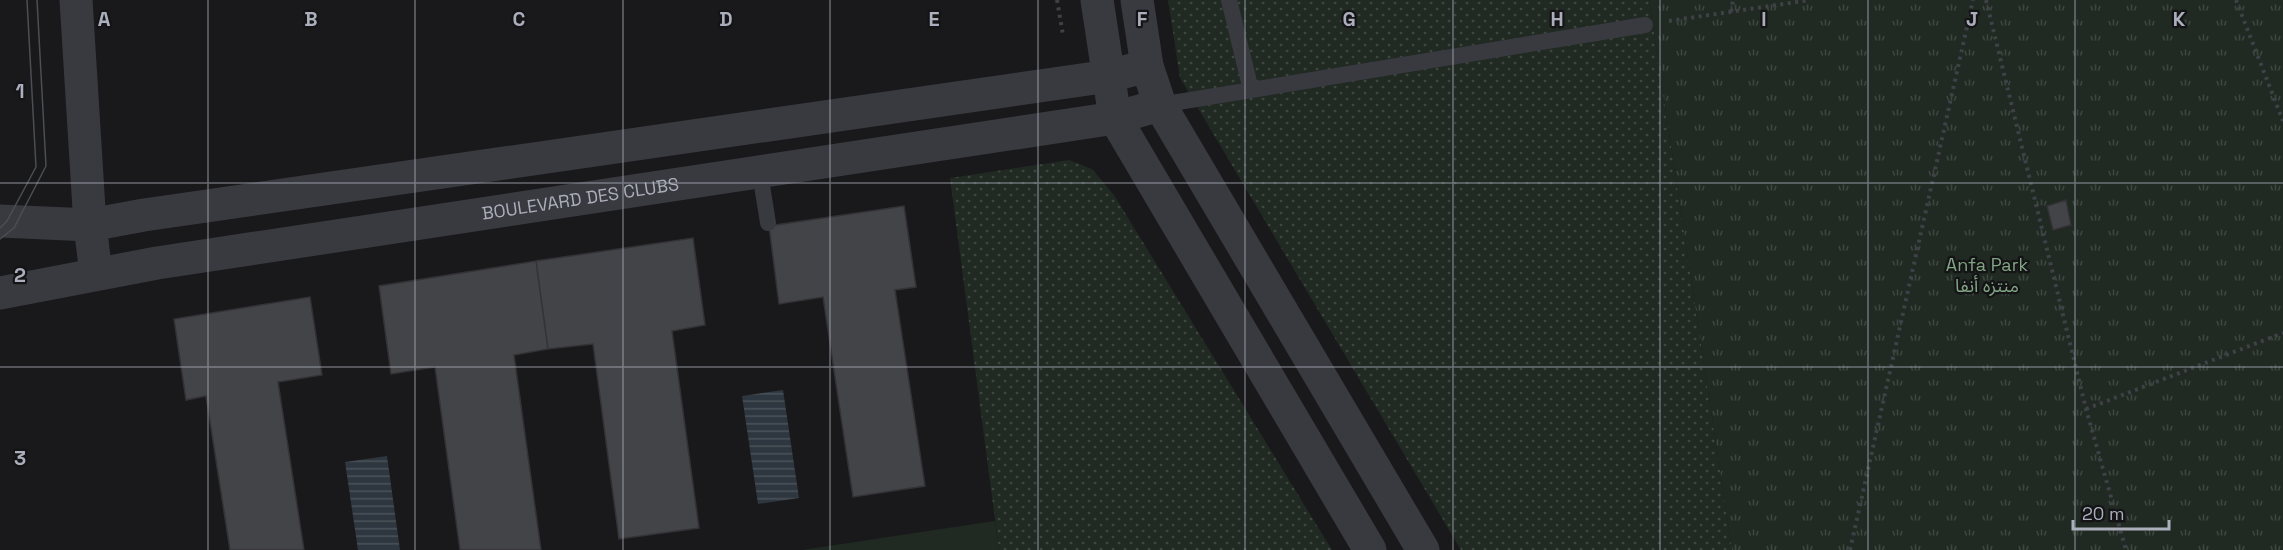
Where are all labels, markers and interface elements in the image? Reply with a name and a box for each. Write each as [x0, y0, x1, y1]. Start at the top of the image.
text: A [98, 6, 111, 32]
text: B [304, 6, 318, 32]
text: C [513, 6, 526, 32]
text: D [719, 6, 733, 32]
text: E [928, 6, 940, 32]
text: F [1137, 6, 1148, 32]
text: G [1342, 6, 1356, 32]
text: H [1550, 6, 1564, 32]
text: I [1761, 6, 1767, 32]
text: J [1966, 6, 1978, 32]
text: K [2173, 6, 2186, 32]
text: 1 [15, 78, 25, 104]
street label: BOULEVARD DES CLUBS [480, 172, 680, 225]
park label: Anfa Park منتزه أنفا [1946, 253, 2028, 297]
text: 2 [14, 262, 26, 288]
text: 3 [14, 445, 26, 471]
scale bar [2073, 493, 2169, 531]
text: 20 m [2082, 502, 2125, 525]

